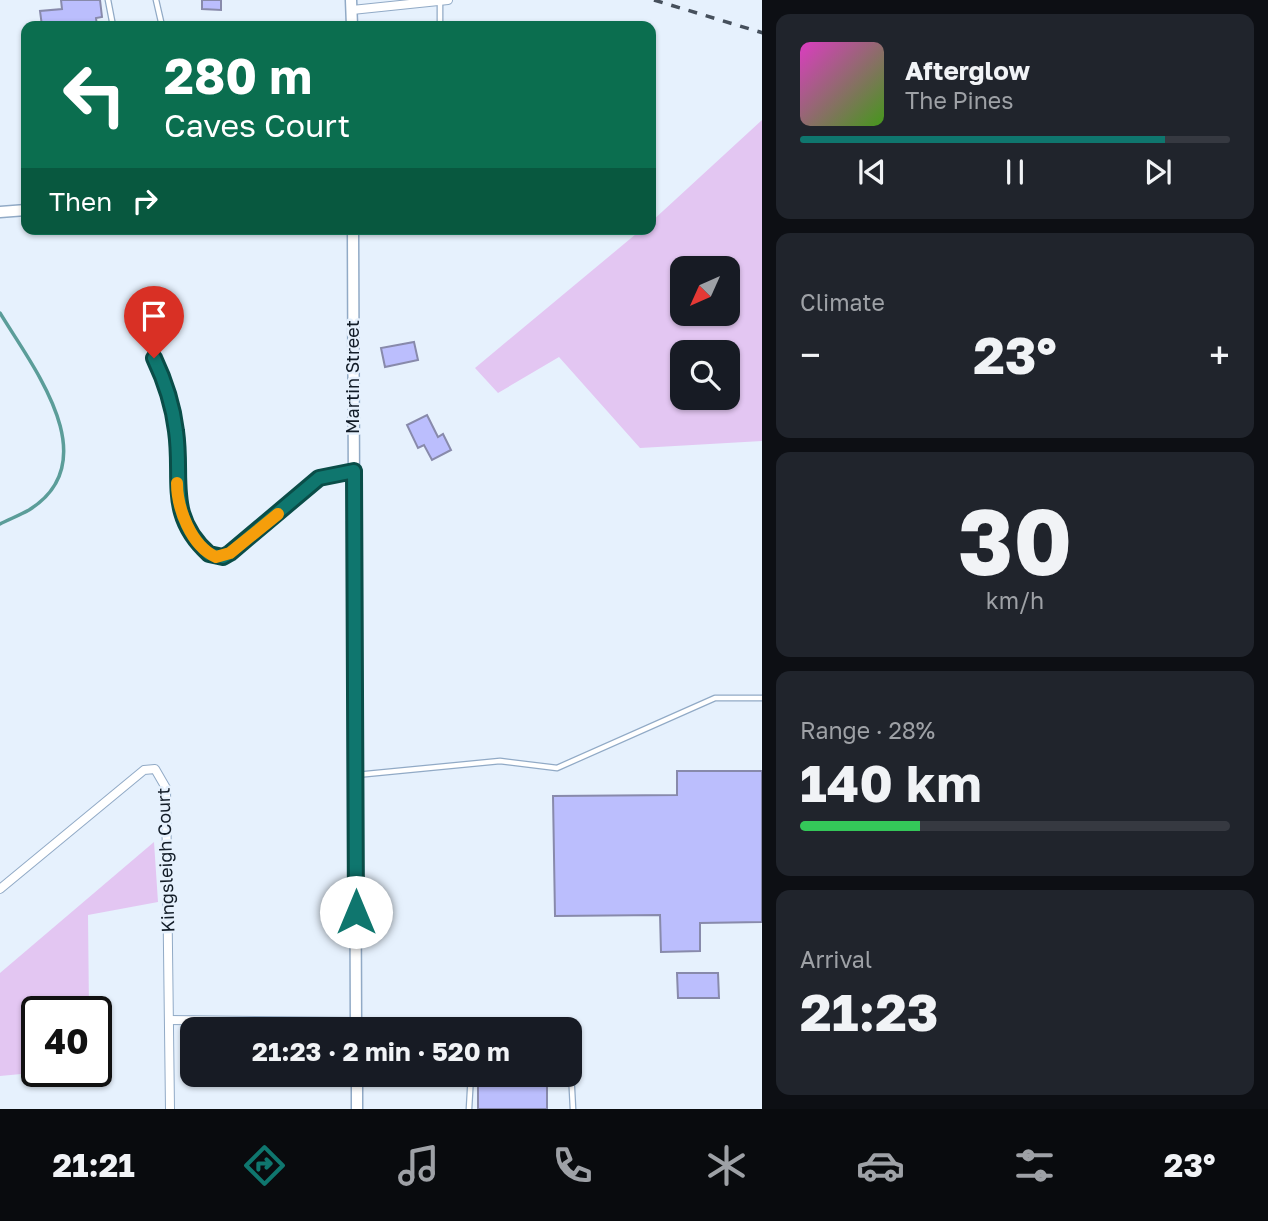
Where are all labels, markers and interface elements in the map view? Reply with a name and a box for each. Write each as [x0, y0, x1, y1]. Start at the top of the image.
text: 280 m [164, 46, 312, 105]
icon: left [49, 49, 140, 140]
text: Afterglow [905, 55, 1030, 86]
text: The Pines [905, 86, 1013, 114]
text: Caves Court [164, 106, 350, 144]
icon: previous [853, 153, 891, 191]
icon: pause [996, 153, 1034, 191]
icon: next [1139, 153, 1177, 191]
icon: right [126, 182, 164, 220]
text: Then [49, 186, 112, 217]
north arrow [670, 256, 740, 326]
map controls [670, 256, 740, 410]
pin [124, 286, 184, 358]
text: Climate [800, 288, 885, 316]
icon: arrive [135, 297, 173, 335]
street label: Martin Street [341, 320, 363, 434]
text: 23° [973, 323, 1057, 385]
text: − [800, 332, 821, 377]
text: + [1209, 332, 1230, 377]
button: search [670, 340, 740, 410]
text: 30 [958, 486, 1072, 595]
text: km/h [986, 586, 1044, 614]
text: Range · 28% [800, 716, 935, 744]
text: 140 km [800, 751, 982, 813]
street label: Kingsleigh Court [151, 787, 179, 933]
position arrow [319, 875, 393, 949]
text: Arrival [800, 945, 872, 973]
text: 21:23 [800, 980, 939, 1042]
speed limit sign: 40 [21, 996, 112, 1087]
text: 21:23 · 2 min · 520 m [252, 1036, 510, 1067]
icon: directions [240, 1141, 289, 1190]
icon: music [394, 1141, 443, 1190]
icon: phone [548, 1141, 597, 1190]
icon: climate [702, 1141, 751, 1190]
icon: car [856, 1141, 905, 1190]
icon: filters [1010, 1141, 1059, 1190]
text: 21:21 [53, 1146, 135, 1184]
text: 23° [1164, 1146, 1215, 1184]

